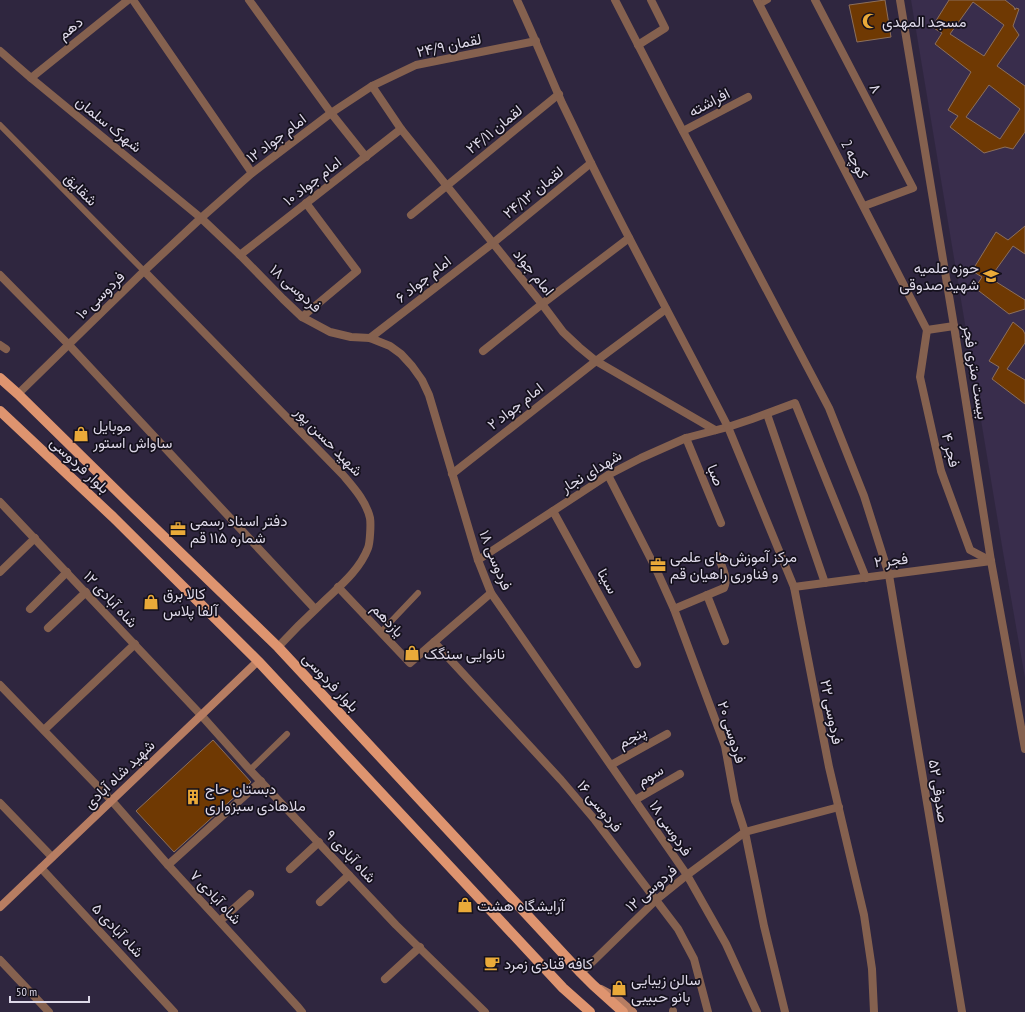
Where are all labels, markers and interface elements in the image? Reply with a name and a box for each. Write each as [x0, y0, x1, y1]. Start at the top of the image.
street label: دهم [53, 12, 87, 45]
mosque icon: مسجد المهدی [861, 12, 879, 30]
place label: مسجد المهدی [882, 12, 966, 32]
street label: لقمان ۲۴/۹ [415, 29, 483, 61]
street label: ۸ [866, 80, 887, 97]
street label: افراشته [685, 83, 733, 121]
street label: شهرک سلمان [72, 92, 146, 156]
street label: لقمان ۲۴/۱۱ [462, 100, 526, 158]
street label: امام جواد ۱۲ [242, 109, 310, 168]
street label: کوچه 2 [836, 136, 873, 182]
street label: امام جواد ۱۰ [279, 152, 346, 210]
street label: لقمان ۲۴/۱۳ [499, 162, 567, 222]
street label: شقایق [60, 168, 102, 210]
street label: امام جواد [509, 245, 559, 300]
street label: امام جواد ۶ [391, 251, 455, 307]
place label: حوزه علمیه شهید صدوقی [899, 258, 979, 295]
street label: فردوسی ۱۸ [265, 260, 326, 317]
street label: فردوسی ۱۰ [72, 267, 129, 324]
school or university icon: حوزه علمیه شهید صدوقی [982, 267, 1000, 285]
street label: بیست متری فجر [958, 322, 993, 421]
street label: امام جواد ۲ [483, 378, 547, 435]
street label: شهید حسن پور [290, 401, 367, 481]
place label: موبایل ساواش استور [92, 416, 172, 453]
shop icon: موبایل ساواش استور [72, 425, 90, 443]
street label: فجر ۴ [938, 431, 964, 469]
street label: بلوار فردوسی [46, 433, 114, 498]
street label: شهدای نجار [556, 445, 626, 498]
street label: صبا [703, 461, 729, 489]
place label: دفتر اسناد رسمی شماره ۱۱۵ قم [190, 511, 287, 548]
office icon: دفتر اسناد رسمی شماره ۱۱۵ قم [169, 520, 187, 538]
street label: فردوسی ۱۸ [474, 527, 517, 593]
place label: مرکز آموزش‌های علمی و فناوری راهیان قم [670, 547, 797, 584]
street label: فجر ۲ [873, 548, 909, 571]
office icon: مرکز آموزش‌های علمی و فناوری راهیان قم [649, 556, 667, 574]
street label: سینا [593, 565, 623, 597]
street label: شاه آبادی ۱۲ [79, 567, 142, 632]
place label: کالا برق آلفا پلاس [163, 584, 219, 621]
shop icon: کالا برق آلفا پلاس [142, 593, 160, 611]
street label: یازدهم [367, 599, 408, 642]
shop icon: نانوایی سنگک [403, 644, 421, 662]
place label: نانوایی سنگک [424, 644, 505, 664]
street label: بلوار فردوسی [298, 648, 363, 716]
street label: فردوسی ۲۲ [815, 678, 848, 746]
street label: فردوسی ۲۰ [713, 699, 751, 766]
street label: پنجم [615, 722, 650, 753]
street label: شهید شاه آبادی [80, 735, 159, 813]
street label: صدوقی ۵۲ [924, 758, 953, 824]
street label: سوم [633, 760, 667, 791]
street label: فردوسی ۱۶ [572, 776, 627, 837]
place label: دبستان حاج ملاهادی سبزواری [205, 779, 306, 816]
building icon: دبستان حاج ملاهادی سبزواری [184, 788, 202, 806]
street label: فردوسی ۱۸ [645, 796, 697, 860]
street label: شاه آبادی ۹ [321, 825, 381, 887]
street label: فردوسی ۱۲ [621, 860, 681, 916]
street label: شاه آبادی ۷ [185, 866, 246, 929]
shop icon: آرایشگاه هشت [456, 896, 474, 914]
place label: آرایشگاه هشت [477, 896, 566, 915]
street label: شاه آبادی ۵ [87, 899, 148, 962]
cafe icon: کافه قنادی زمرد [483, 954, 501, 972]
place label: کافه قنادی زمرد [504, 954, 593, 974]
place label: سالن زیبایی بانو حبیبی [631, 970, 701, 1007]
scale bar [10, 978, 89, 1004]
shop icon: سالن زیبایی بانو حبیبی [610, 979, 628, 997]
text: 50 m [16, 984, 37, 999]

